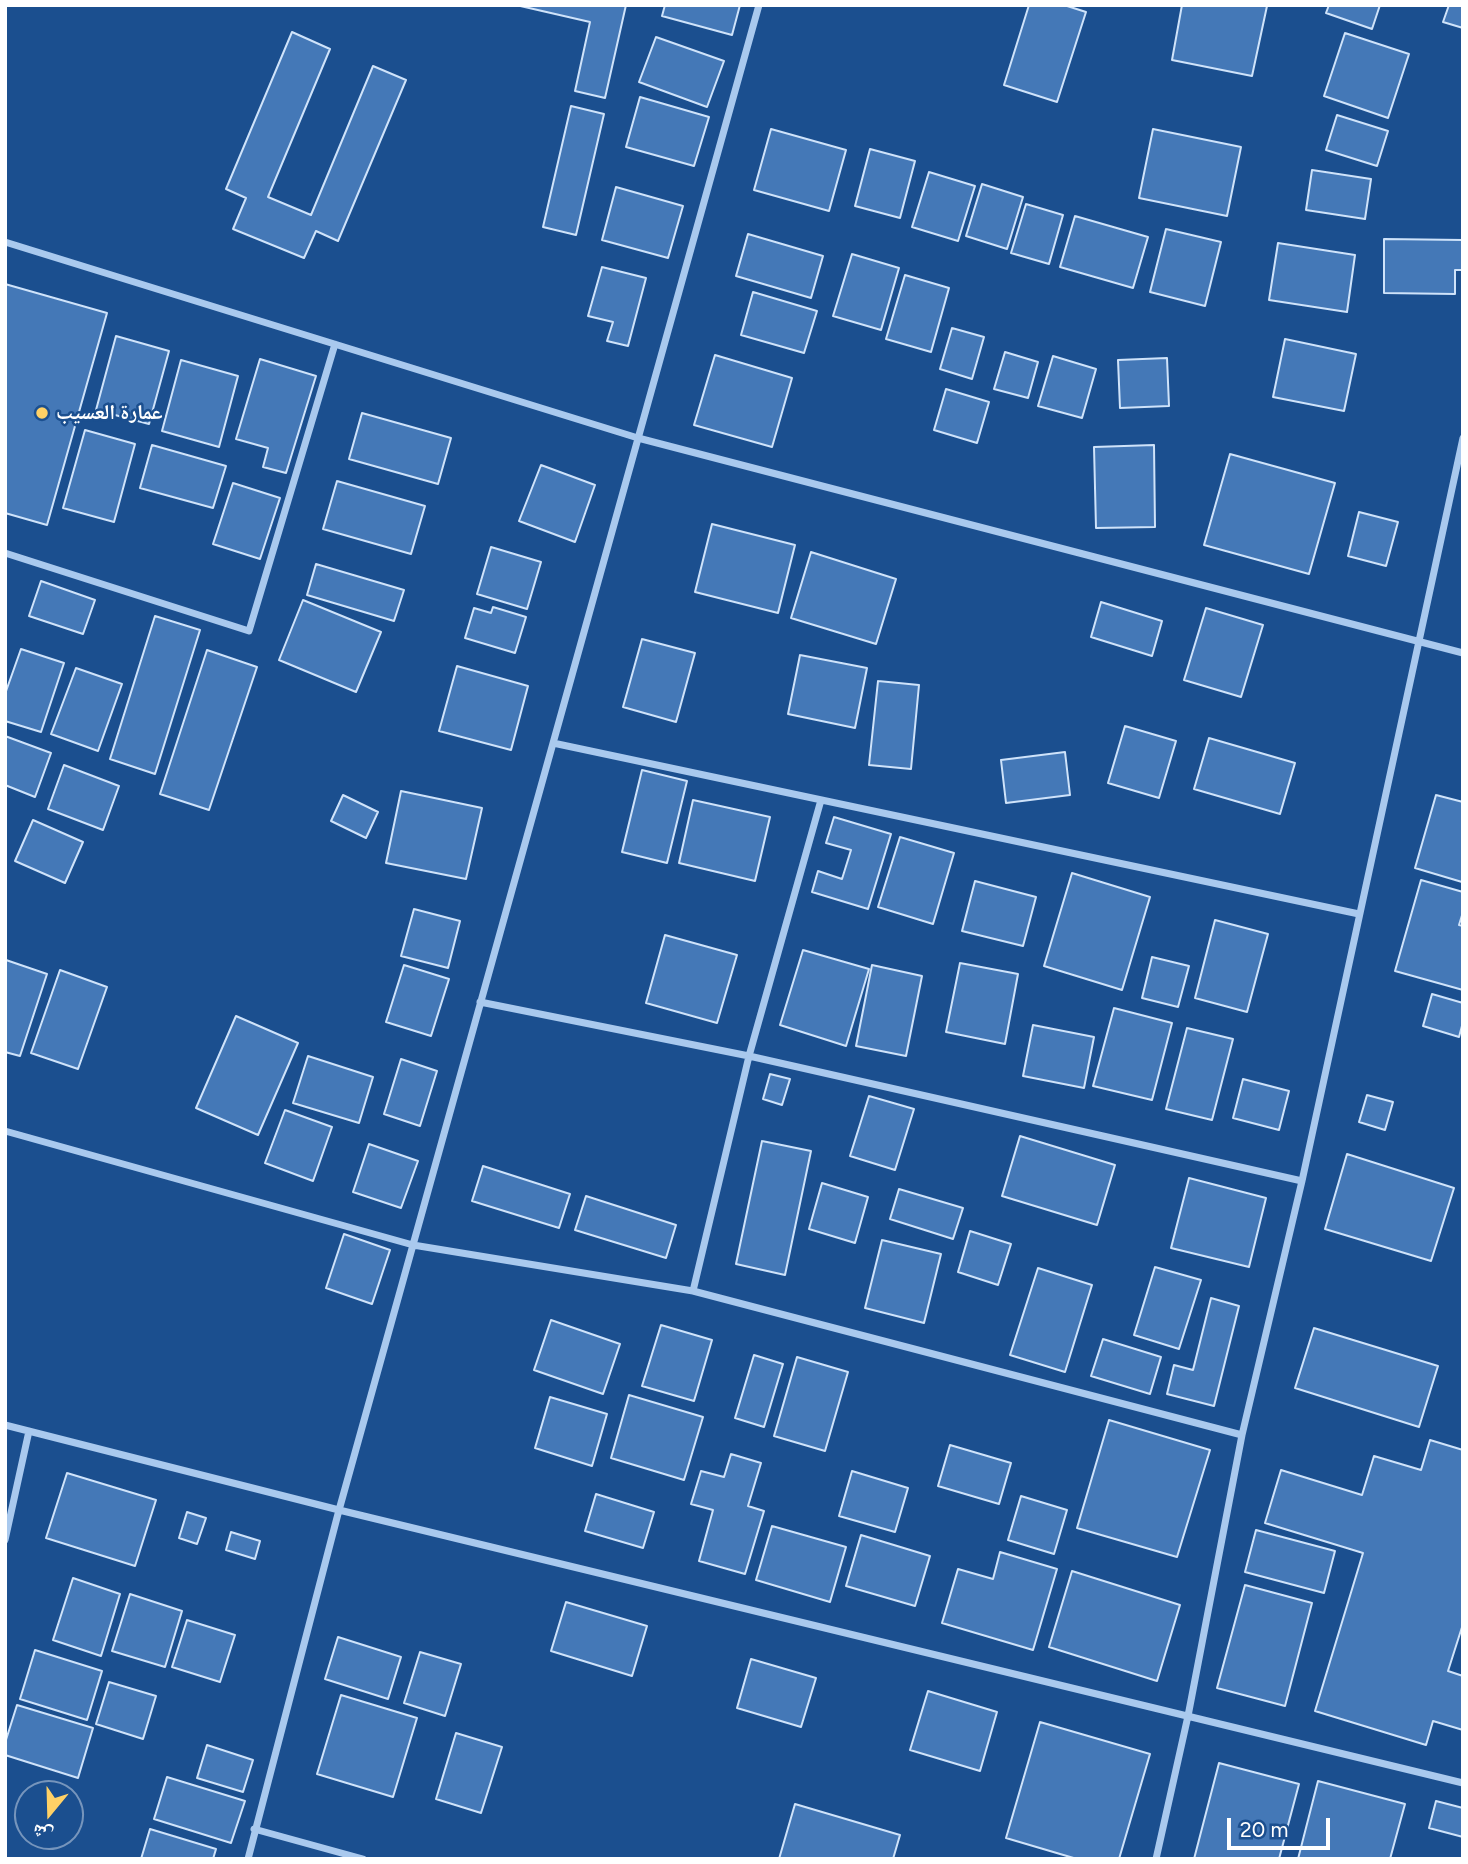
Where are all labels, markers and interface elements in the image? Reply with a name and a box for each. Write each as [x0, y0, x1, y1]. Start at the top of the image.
place label: عمارة العسيب [56, 400, 163, 426]
marker: عمارة العسيب [34, 405, 50, 421]
north arrow [14, 1780, 84, 1850]
scale bar [1230, 1804, 1333, 1848]
text: 20 m [1240, 1817, 1288, 1842]
text: ش [29, 1819, 56, 1848]

